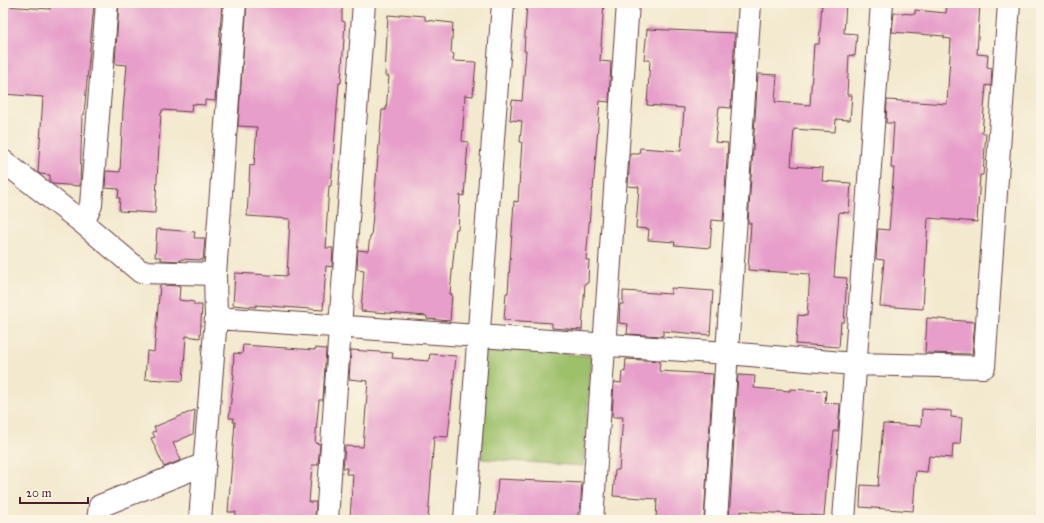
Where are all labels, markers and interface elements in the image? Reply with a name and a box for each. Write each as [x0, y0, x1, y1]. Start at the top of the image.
scale bar [20, 479, 88, 505]
text: 20 m [26, 486, 52, 500]

